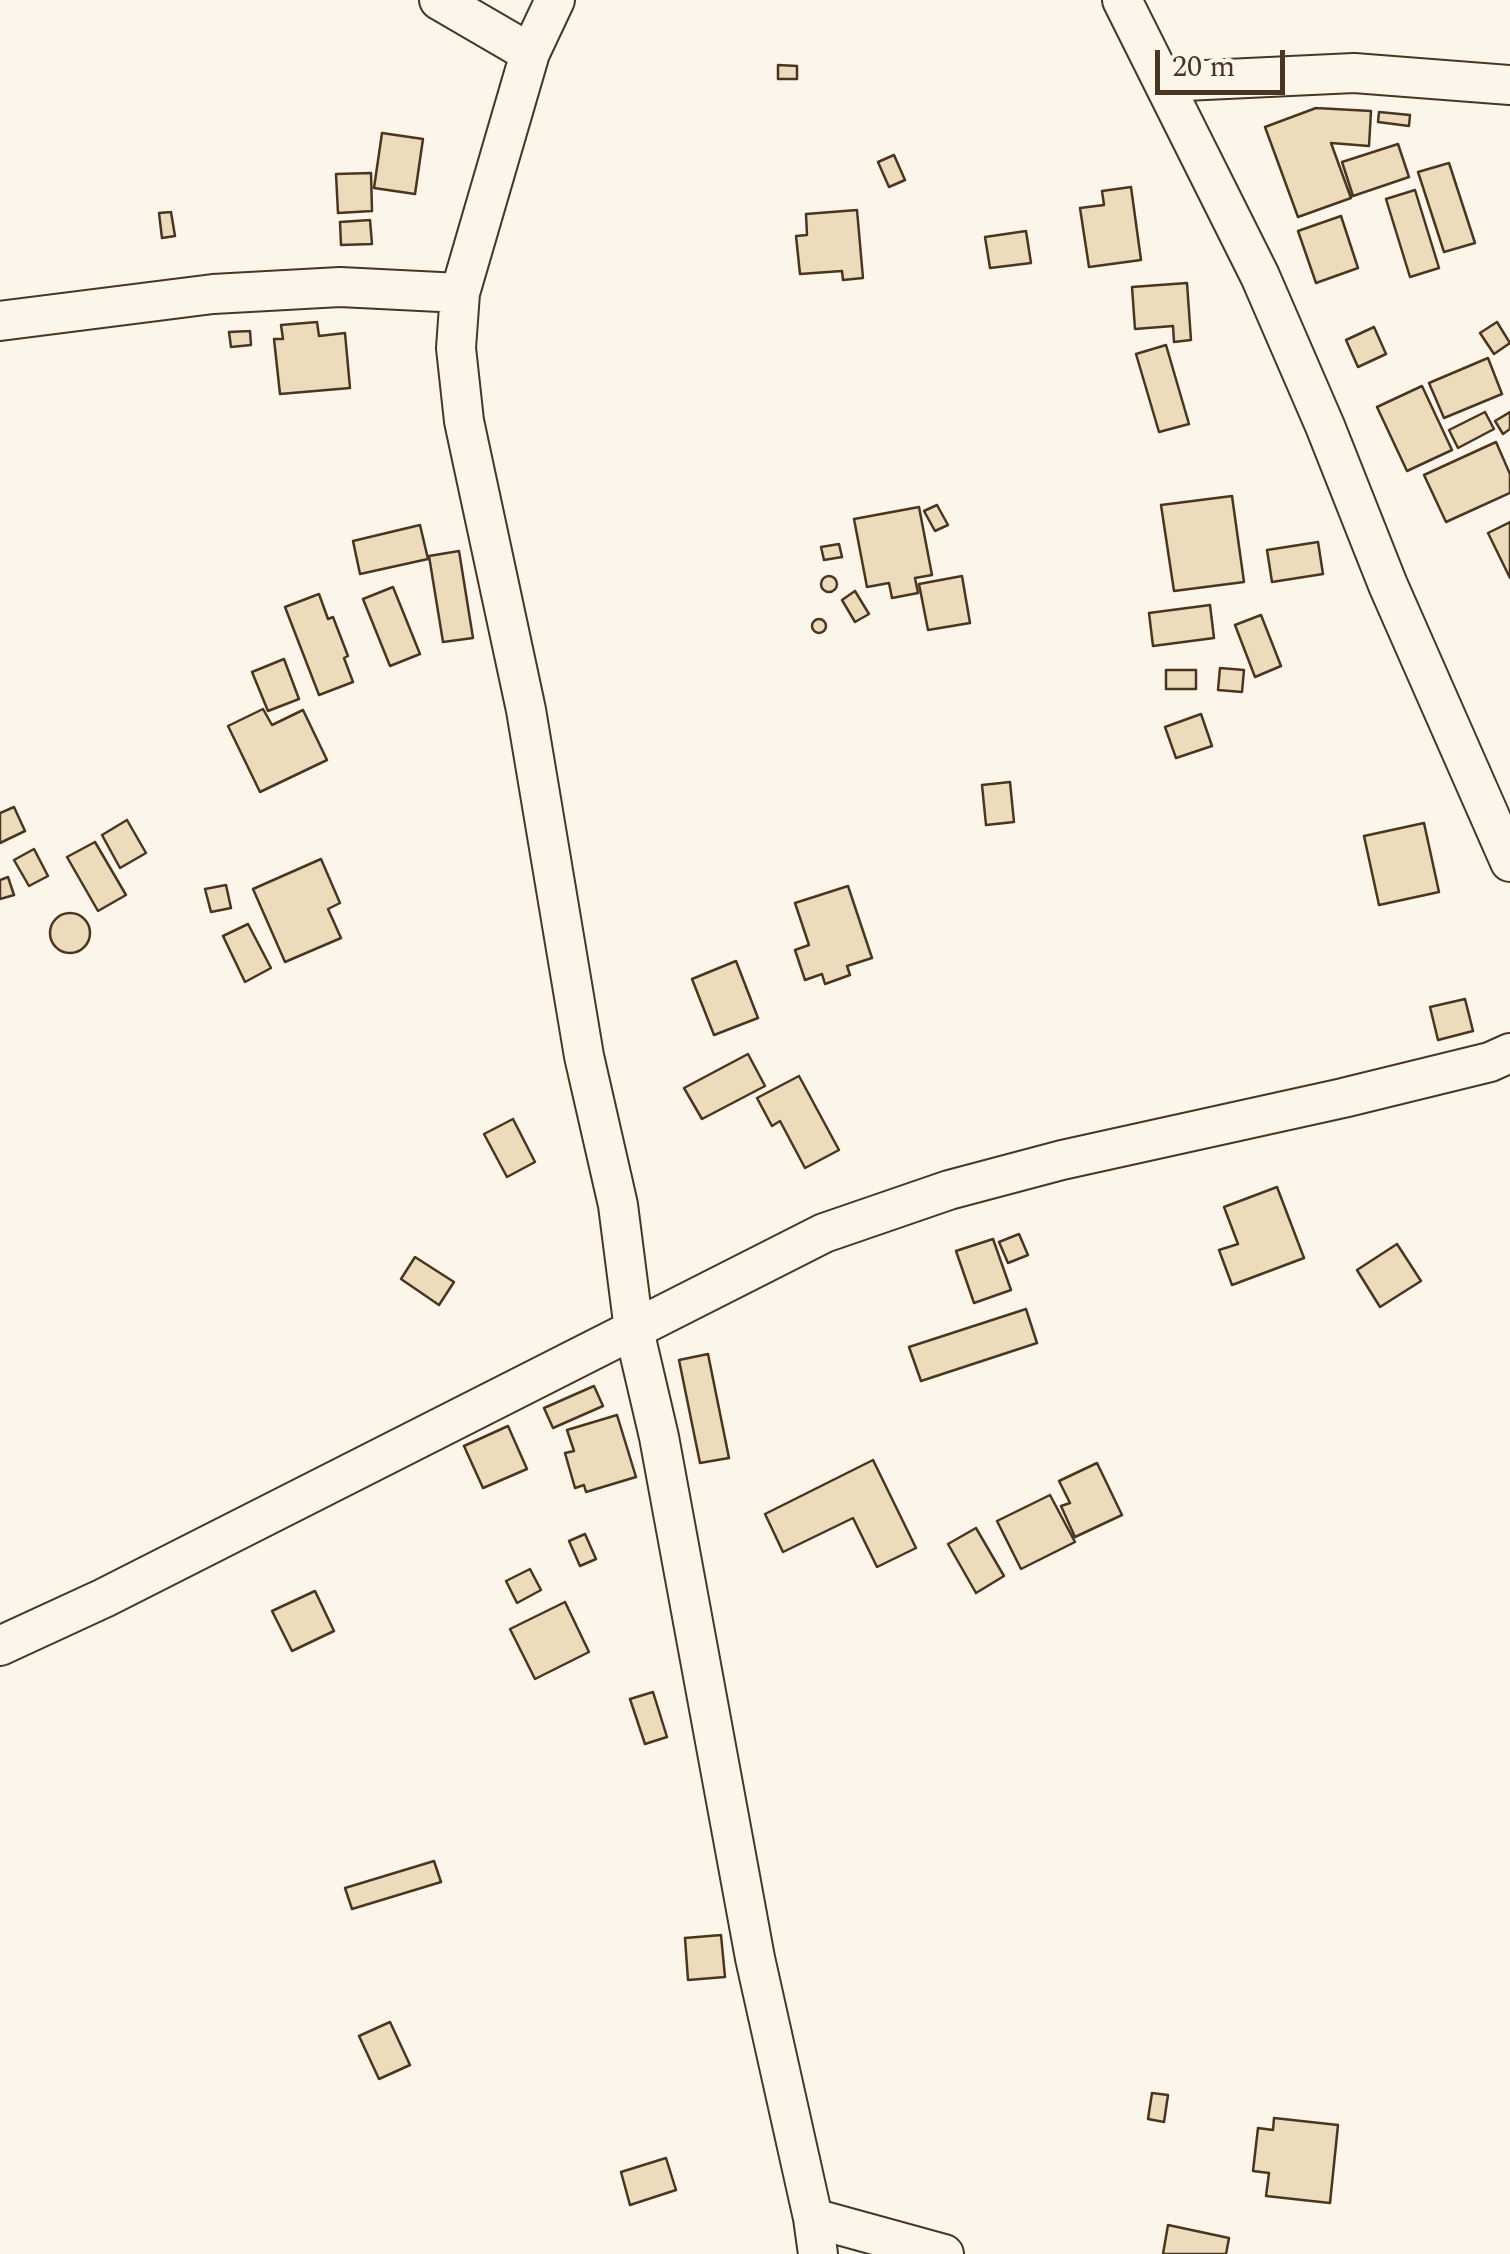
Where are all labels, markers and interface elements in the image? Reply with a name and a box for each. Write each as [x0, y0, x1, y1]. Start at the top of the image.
scale bar [1160, 30, 1290, 92]
text: 20 m [1172, 44, 1235, 90]

